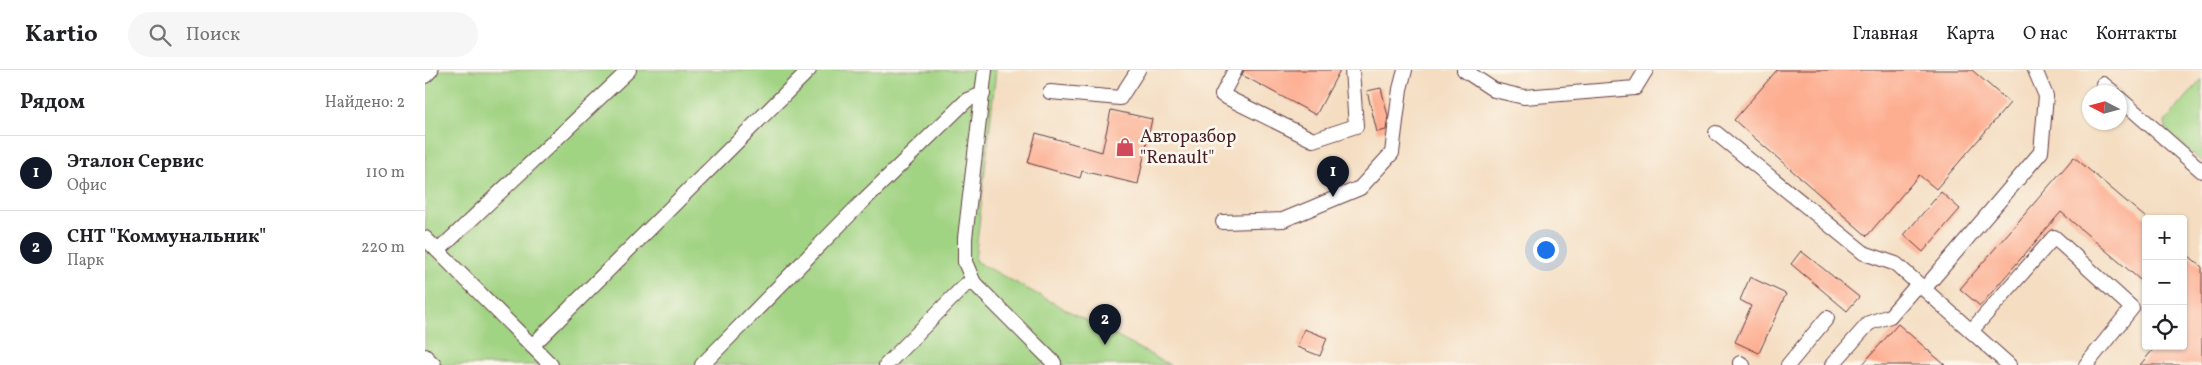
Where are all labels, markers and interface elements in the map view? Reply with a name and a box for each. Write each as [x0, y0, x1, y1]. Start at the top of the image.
search box [128, 12, 478, 57]
text: Kartio [25, 18, 98, 52]
icon: search [146, 21, 174, 49]
text: Поиск [186, 22, 240, 48]
text: Главная [1852, 22, 1918, 47]
text: Карта [1946, 22, 1995, 47]
text: О нас [2023, 22, 2068, 47]
text: Контакты [2096, 22, 2177, 47]
north arrow [2082, 85, 2127, 130]
text: Рядом [20, 88, 85, 117]
text: Найдено: 2 [325, 92, 405, 114]
place label: Авторазбор "Renault" [1140, 125, 1236, 171]
shop icon: Авторазбор "Renault" [1114, 136, 1136, 158]
text: Эталон Сервис [67, 149, 204, 175]
pin: 1 [1317, 156, 1349, 197]
text: 1 [33, 162, 39, 184]
text: 110 m [366, 162, 405, 184]
text: Офис [67, 175, 107, 197]
map controls [2142, 215, 2187, 350]
button: + [2142, 215, 2187, 260]
text: СНТ "Коммунальник" [67, 224, 266, 250]
text: 2 [32, 237, 40, 259]
text: 220 m [361, 237, 405, 259]
your location [1533, 237, 1559, 263]
text: Парк [67, 250, 104, 272]
button: − [2142, 260, 2187, 305]
pin: 2 [1089, 304, 1121, 345]
button: locate [2142, 305, 2187, 350]

